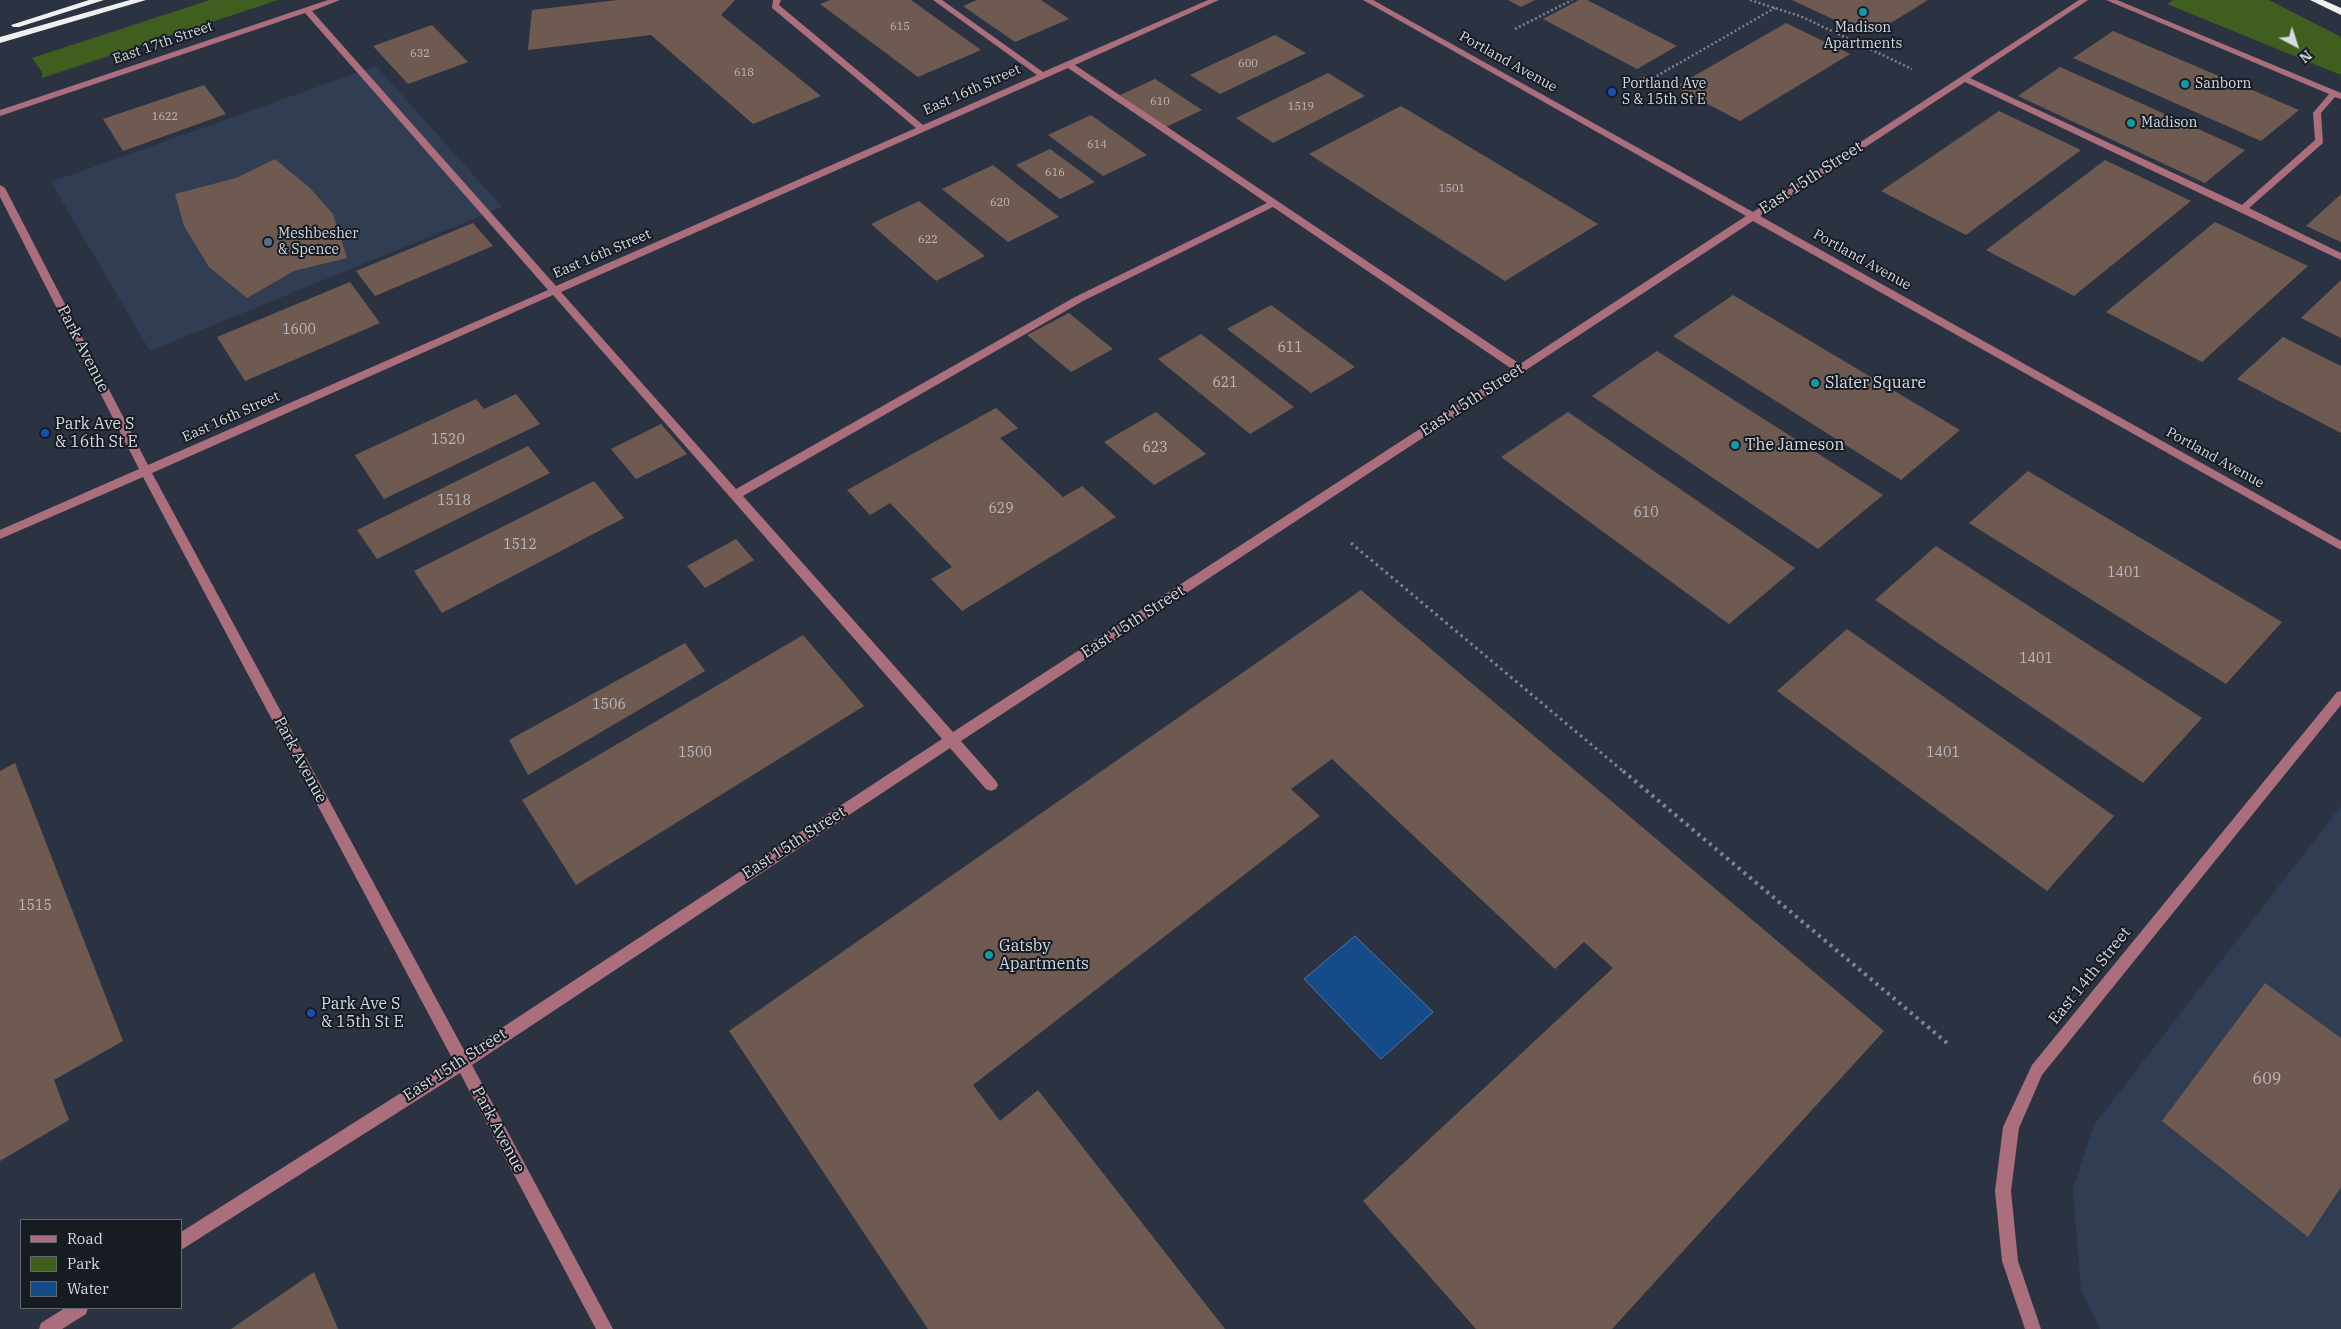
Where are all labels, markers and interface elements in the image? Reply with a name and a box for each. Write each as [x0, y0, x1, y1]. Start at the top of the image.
marker: Madison Apartments [1857, 6, 1869, 18]
street label: East 17th Street [111, 18, 215, 68]
house number: 615 [890, 20, 910, 34]
place label: Madison Apartments [1824, 20, 1902, 52]
north arrow [2271, 20, 2321, 70]
street label: Portland Avenue [1456, 28, 1560, 96]
text: N [2296, 46, 2316, 67]
house number: 632 [410, 47, 430, 61]
house number: 600 [1238, 57, 1258, 71]
street label: East 16th Street [921, 61, 1023, 119]
house number: 618 [734, 66, 754, 80]
place label: Portland Ave S & 15th St E [1622, 76, 1706, 108]
place label: Sanborn [2195, 76, 2251, 92]
marker: Sanborn [2179, 78, 2191, 90]
marker: Portland Ave S & 15th St E [1606, 86, 1618, 98]
house number: 610 [1150, 95, 1170, 109]
house number: 1519 [1288, 100, 1314, 114]
house number: 1622 [152, 110, 178, 124]
place label: Madison [2141, 115, 2197, 131]
marker: Madison [2125, 117, 2137, 129]
street label: East 15th Street [1756, 137, 1866, 219]
house number: 614 [1087, 138, 1107, 152]
house number: 616 [1045, 166, 1065, 180]
house number: 1501 [1439, 182, 1465, 196]
house number: 620 [990, 196, 1010, 210]
place label: Meshbesher & Spence [278, 226, 359, 258]
street label: East 16th Street [551, 226, 653, 282]
street label: Portland Avenue [1810, 226, 1914, 294]
house number: 622 [918, 233, 938, 247]
marker: Meshbesher & Spence [262, 236, 274, 248]
street label: Park Avenue [53, 302, 113, 396]
house number: 1600 [282, 322, 316, 338]
house number: 611 [1277, 340, 1303, 356]
street label: East 15th Street [1417, 359, 1527, 441]
place label: Slater Square [1825, 373, 1926, 393]
house number: 621 [1212, 375, 1238, 391]
marker: Slater Square [1809, 377, 1821, 389]
street label: East 16th Street [180, 388, 282, 446]
place label: Park Ave S & 16th St E [55, 414, 138, 452]
street label: Portland Avenue [2163, 424, 2267, 492]
marker: Park Ave S & 16th St E [39, 427, 51, 439]
house number: 1520 [431, 432, 465, 448]
place label: The Jameson [1745, 435, 1845, 455]
marker: The Jameson [1729, 439, 1741, 451]
house number: 623 [1142, 440, 1168, 456]
house number: 1518 [437, 493, 471, 509]
house number: 629 [988, 501, 1014, 517]
house number: 610 [1633, 505, 1659, 521]
house number: 1512 [503, 537, 537, 553]
house number: 1401 [2107, 565, 2141, 581]
street label: East 15th Street [1078, 581, 1188, 663]
house number: 1401 [2019, 651, 2053, 667]
house number: 1506 [592, 697, 626, 713]
street label: Park Avenue [269, 714, 331, 806]
house number: 1500 [678, 745, 712, 761]
house number: 1401 [1926, 745, 1960, 761]
street label: East 15th Street [739, 802, 849, 884]
house number: 1515 [18, 898, 52, 914]
street label: East 14th Street [2045, 924, 2135, 1028]
place label: Gatsby Apartments [999, 936, 1089, 974]
marker: Gatsby Apartments [983, 949, 995, 961]
place label: Park Ave S & 15th St E [321, 994, 404, 1032]
marker: Park Ave S & 15th St E [305, 1007, 317, 1019]
street label: East 15th Street [400, 1024, 510, 1106]
house number: 609 [2253, 1069, 2281, 1089]
street label: Park Avenue [467, 1084, 529, 1176]
legend [20, 1219, 182, 1309]
text: Road [67, 1229, 103, 1248]
text: Park [67, 1254, 100, 1273]
text: Water [67, 1279, 109, 1298]

